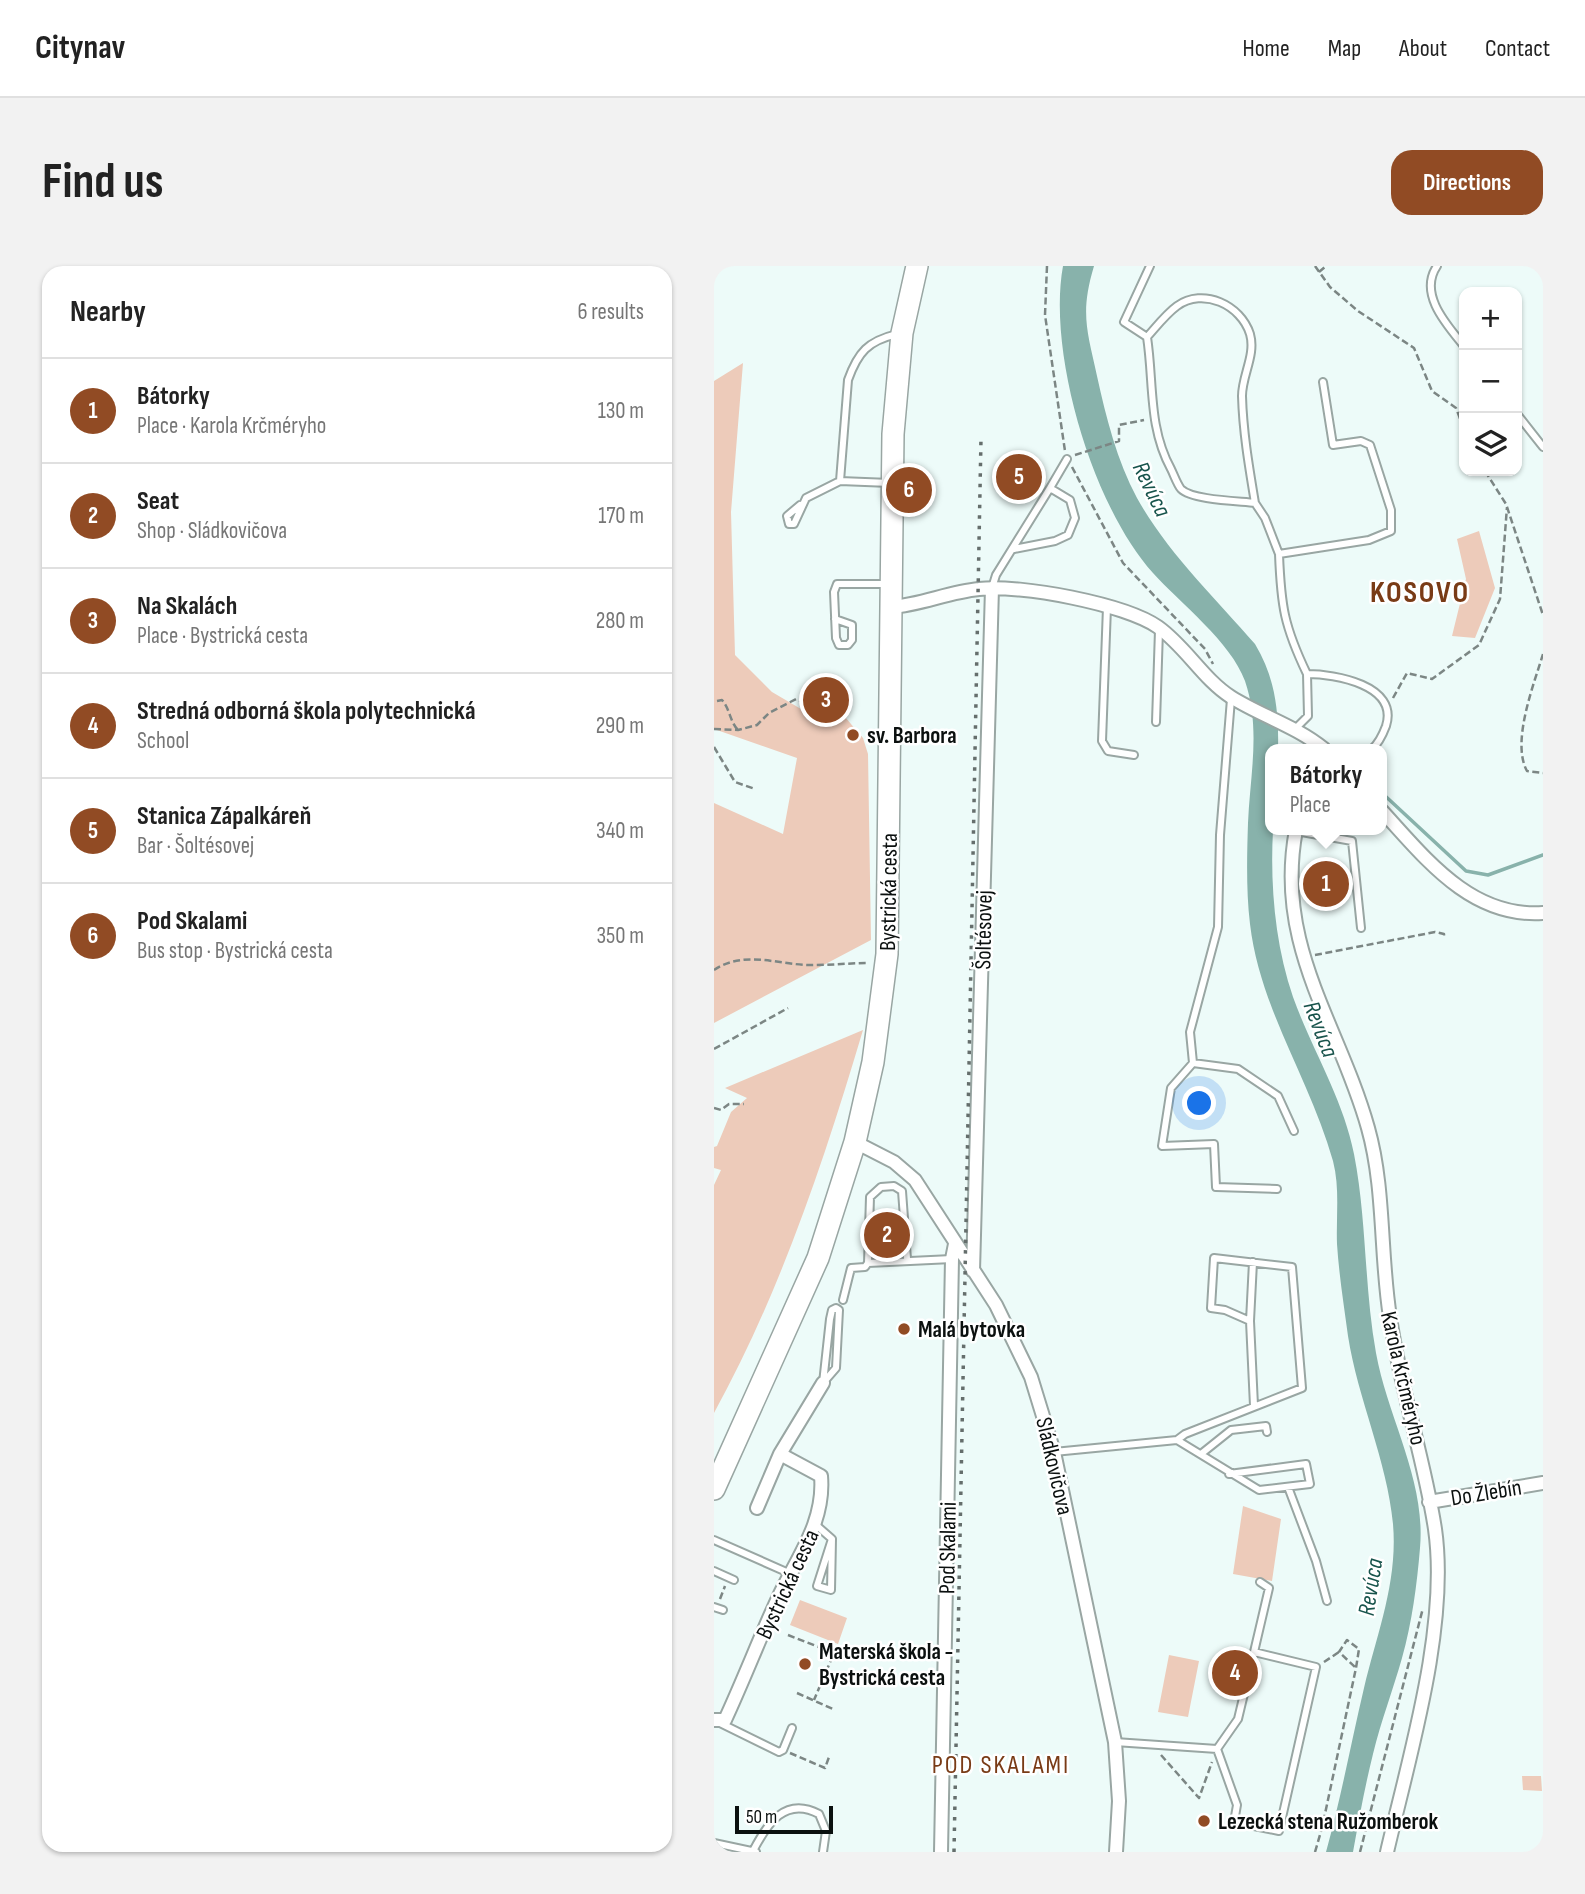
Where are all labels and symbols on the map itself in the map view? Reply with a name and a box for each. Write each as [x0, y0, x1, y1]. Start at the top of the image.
pin: 5 [996, 451, 1042, 503]
water label: Revúca [1126, 457, 1177, 522]
pin: 6 [886, 464, 932, 516]
district label: KOSOVO [1370, 575, 1470, 611]
pin: 3 [803, 674, 849, 726]
place label: sv. Barbora [867, 722, 957, 750]
marker: sv. Barbora [845, 727, 861, 743]
street label: Bystrická cesta [874, 833, 904, 951]
pin: 1 [1303, 858, 1349, 910]
street label: Šoltésovej [969, 890, 999, 970]
water label: Revúca [1297, 997, 1345, 1062]
your location [1182, 1086, 1216, 1120]
pin: 2 [864, 1209, 910, 1261]
street label: Karola Krčméryho [1374, 1309, 1432, 1448]
place label: Malá bytovka [918, 1316, 1025, 1344]
marker: Malá bytovka [896, 1321, 912, 1337]
street label: Sládkovičova [1029, 1415, 1079, 1518]
street label: Do Žlebín [1449, 1474, 1524, 1512]
street label: Pod Skalami [933, 1502, 963, 1594]
street label: Bystrická cesta [750, 1525, 826, 1644]
water label: Revúca [1352, 1556, 1389, 1618]
place label: Materská škola - Bystrická cesta [819, 1638, 953, 1692]
pin: 4 [1212, 1647, 1258, 1699]
marker: Materská škola - Bystrická cesta [797, 1656, 813, 1672]
district label: POD SKALAMI [932, 1750, 1070, 1781]
scale bar [735, 1803, 833, 1835]
place label: Lezecká stena Ružomberok [1218, 1808, 1438, 1836]
marker: Lezecká stena Ružomberok [1196, 1813, 1212, 1829]

